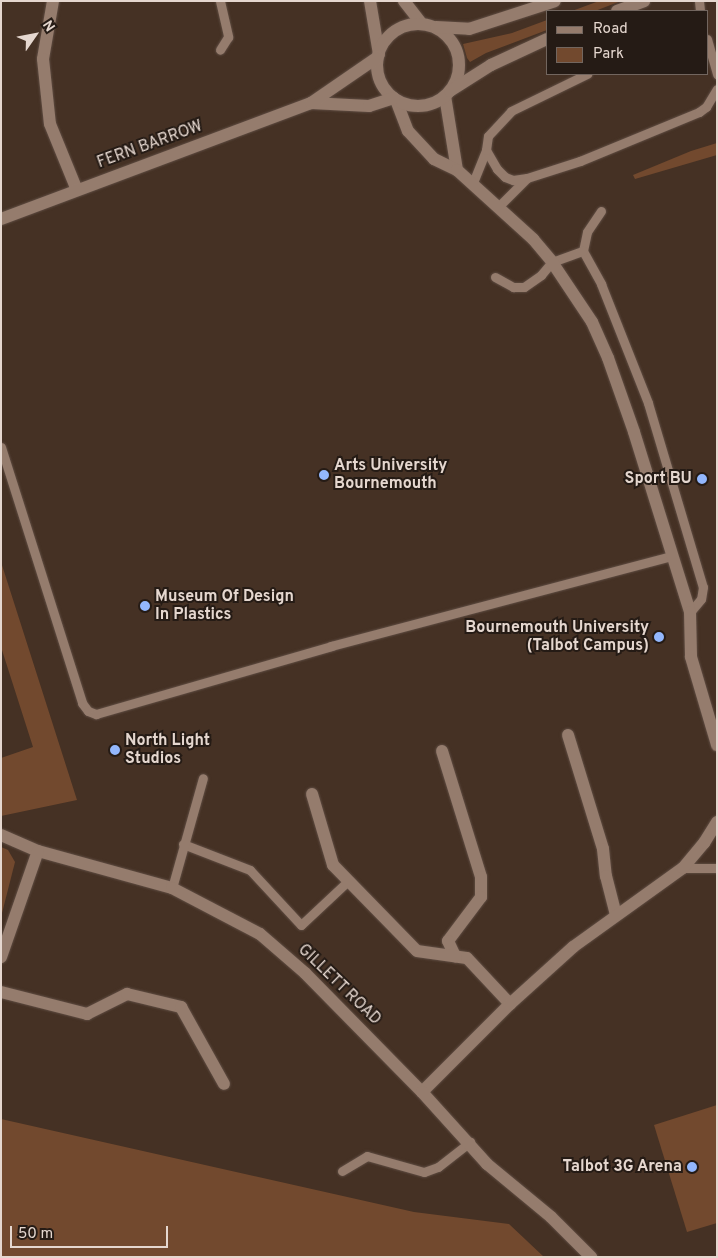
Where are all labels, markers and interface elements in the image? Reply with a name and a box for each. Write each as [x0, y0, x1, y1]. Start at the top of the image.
north arrow [10, 10, 60, 60]
legend [546, 10, 708, 75]
text: N [38, 18, 58, 35]
text: Road [593, 20, 628, 39]
text: Park [593, 45, 624, 64]
street label: FERN BARROW [95, 117, 205, 173]
place label: Arts University Bournemouth [334, 456, 447, 494]
marker: Arts University Bournemouth [318, 469, 330, 481]
place label: Sport BU [625, 469, 692, 489]
marker: Sport BU [696, 473, 708, 485]
place label: Museum Of Design In Plastics [155, 587, 294, 625]
marker: Museum Of Design In Plastics [139, 600, 151, 612]
place label: Bournemouth University (Talbot Campus) [465, 618, 649, 656]
marker: Bournemouth University (Talbot Campus) [653, 631, 665, 643]
place label: North Light Studios [125, 731, 210, 769]
marker: North Light Studios [109, 744, 121, 756]
street label: GILLETT ROAD [293, 940, 385, 1030]
place label: Talbot 3G Arena [562, 1157, 682, 1177]
marker: Talbot 3G Arena [686, 1161, 698, 1173]
scale bar [12, 1216, 170, 1248]
text: 50 m [18, 1225, 53, 1244]

